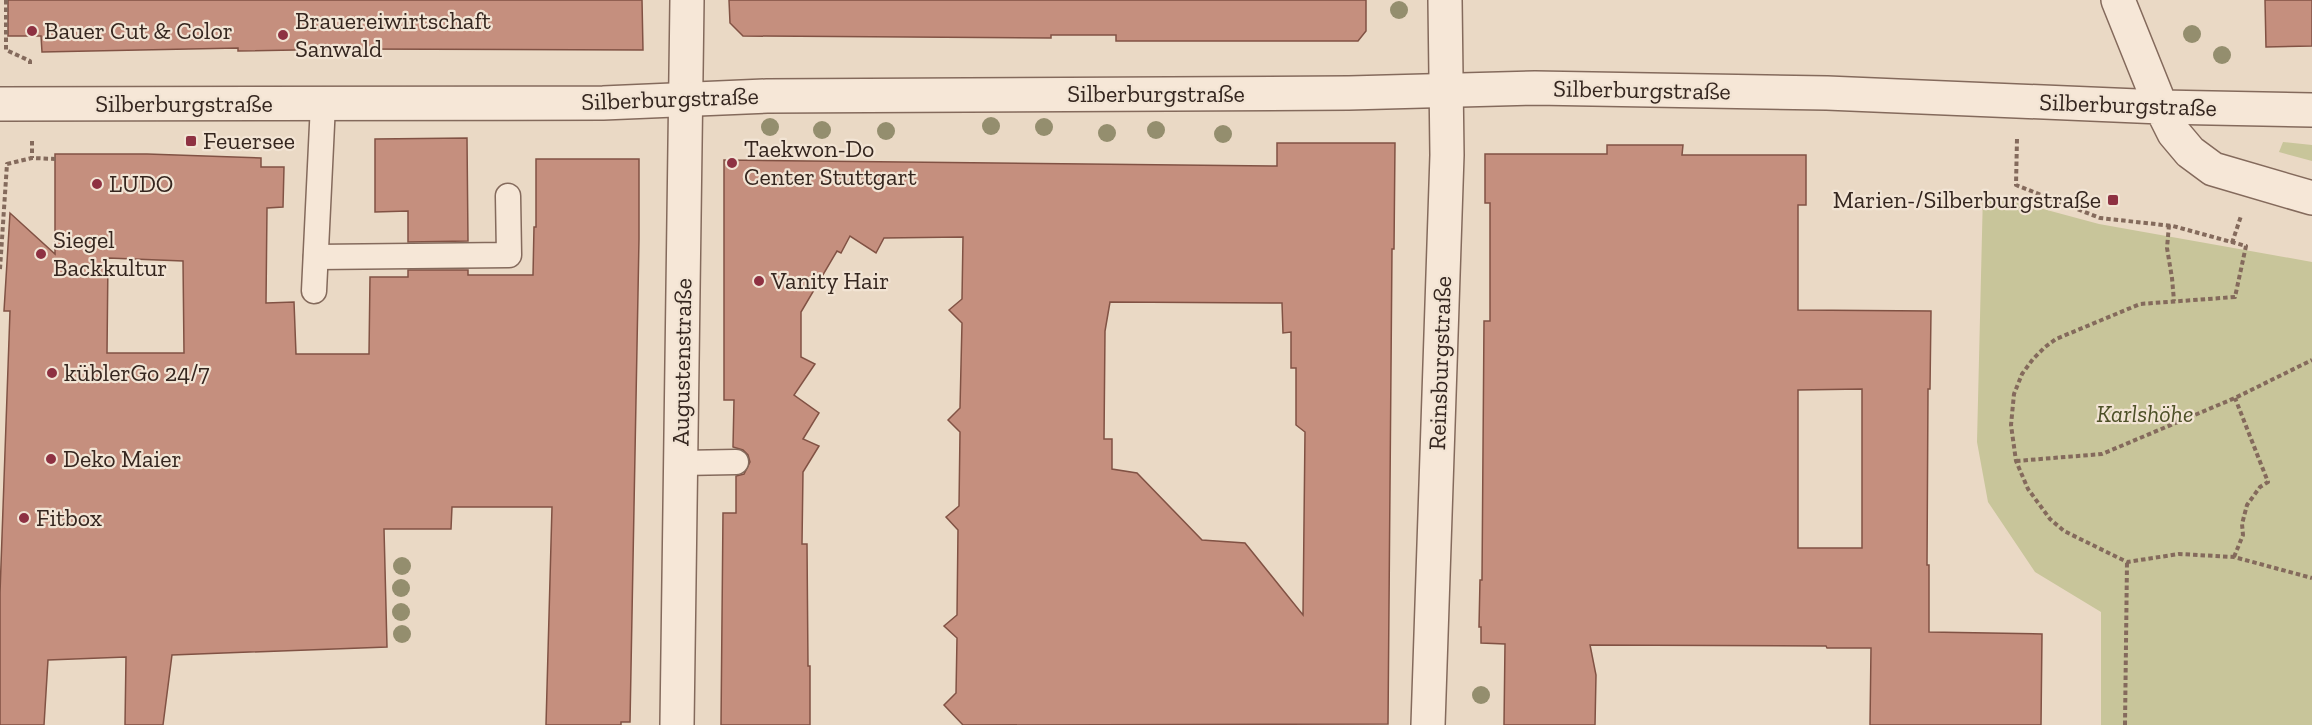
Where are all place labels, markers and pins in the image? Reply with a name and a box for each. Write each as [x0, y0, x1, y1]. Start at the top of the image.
place label: Brauereiwirtschaft Sanwald [295, 6, 491, 63]
place label: Bauer Cut & Color [44, 16, 233, 45]
marker: Bauer Cut & Color [25, 24, 39, 38]
marker: Brauereiwirtschaft Sanwald [276, 28, 290, 42]
place label: Feuersee [203, 126, 295, 155]
marker: Feuersee [184, 134, 198, 148]
place label: Taekwon-Do Center Stuttgart [744, 134, 917, 191]
marker: Taekwon-Do Center Stuttgart [725, 156, 739, 170]
place label: LUDO [109, 169, 173, 198]
marker: LUDO [90, 177, 104, 191]
place label: Marien-/Silberburgstraße [1833, 185, 2101, 214]
marker: Marien-/Silberburgstraße [2106, 193, 2120, 207]
place label: Siegel Backkultur [53, 225, 167, 282]
marker: Siegel Backkultur [34, 247, 48, 261]
place label: Vanity Hair [770, 266, 889, 295]
marker: Vanity Hair [752, 274, 766, 288]
place label: küblerGo 24/7 [64, 358, 210, 387]
marker: küblerGo 24/7 [45, 366, 59, 380]
place label: Deko Maier [63, 444, 182, 473]
marker: Deko Maier [44, 452, 58, 466]
place label: Fitbox [36, 503, 102, 532]
marker: Fitbox [17, 511, 31, 525]

